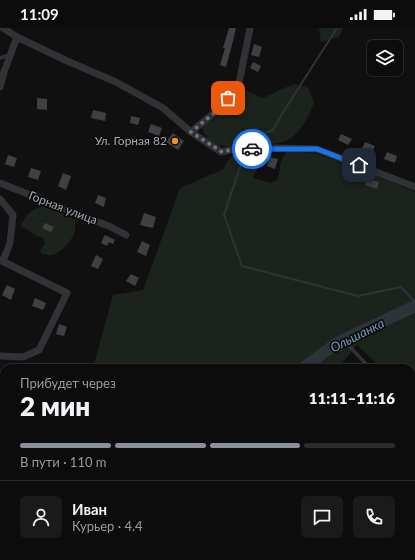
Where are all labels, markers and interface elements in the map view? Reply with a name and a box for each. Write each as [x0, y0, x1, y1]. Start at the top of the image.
text: 11:09 [20, 5, 59, 23]
map controls [367, 40, 403, 76]
button: layers [367, 40, 403, 76]
pin [211, 81, 245, 115]
icon: bag [217, 87, 239, 109]
courier [232, 129, 272, 169]
place label: Ул. Горная 82 [95, 133, 167, 148]
marker: Ул. Горная 82 [170, 136, 180, 146]
icon: car [241, 138, 263, 160]
pin [342, 148, 376, 182]
icon: home [348, 154, 370, 176]
street label: Горная улица [27, 188, 100, 228]
water label: Ольшанка [327, 314, 387, 355]
text: Прибудет через [20, 375, 116, 391]
text: 11:11–11:16 [309, 389, 395, 407]
text: 2 мин [20, 390, 90, 422]
text: В пути · 110 m [20, 454, 106, 470]
button: person [20, 496, 62, 538]
button: chat [301, 496, 343, 538]
button: phone [353, 496, 395, 538]
text: Иван [72, 500, 107, 518]
text: Курьер · 4.4 [72, 518, 143, 534]

